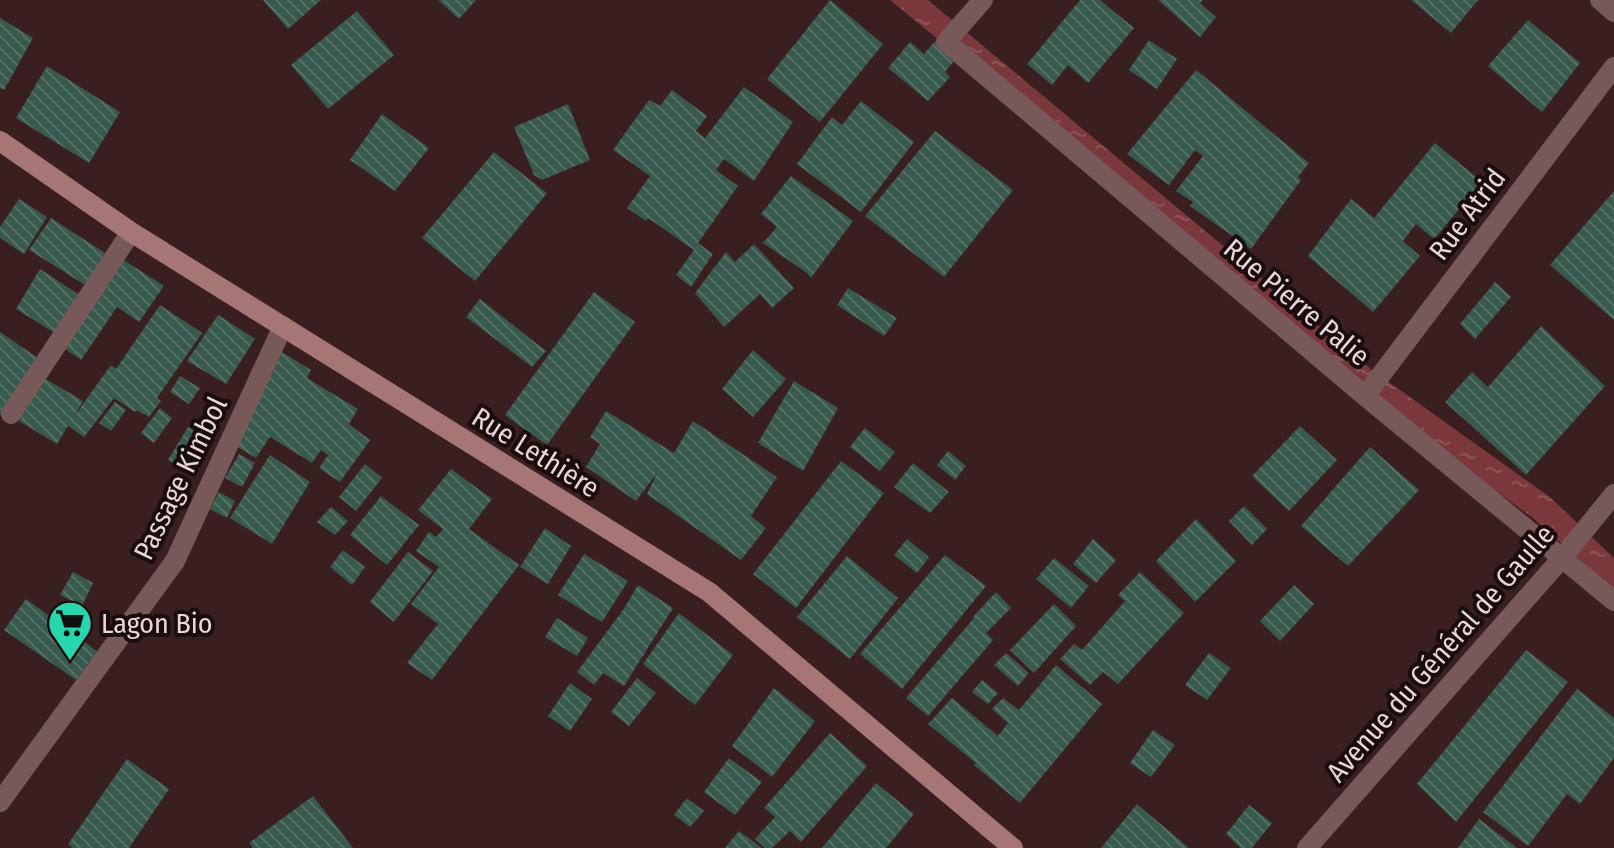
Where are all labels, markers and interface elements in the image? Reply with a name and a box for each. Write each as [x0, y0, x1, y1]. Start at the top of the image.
street label: Rue Atrid [1422, 162, 1512, 267]
street label: Rue Pierre Palie [1217, 232, 1376, 373]
street label: Passage Kimbol [127, 391, 234, 565]
street label: Rue Lethière [466, 400, 605, 504]
street label: Avenue du Général de Gaulle [1320, 518, 1561, 789]
supermarket icon: Lagon Bio [46, 599, 94, 662]
place label: Lagon Bio [101, 607, 213, 640]

